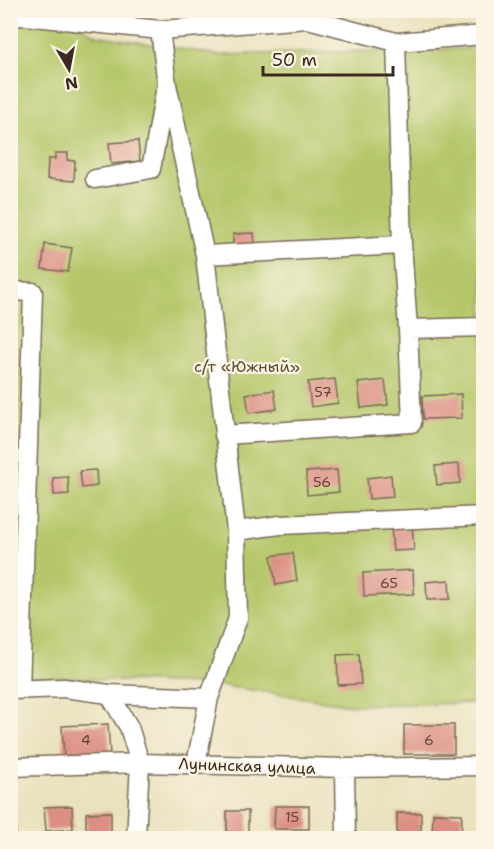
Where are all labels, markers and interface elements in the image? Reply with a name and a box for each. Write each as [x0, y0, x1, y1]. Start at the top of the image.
north arrow [39, 39, 99, 99]
scale bar [263, 39, 394, 77]
text: 50 m [272, 48, 317, 72]
text: N [63, 72, 80, 95]
park label: с/т «Южный» [194, 356, 300, 377]
house number: 57 [314, 383, 332, 401]
house number: 56 [313, 473, 331, 491]
house number: 65 [380, 574, 398, 592]
house number: 4 [81, 731, 91, 749]
house number: 6 [424, 731, 434, 749]
street label: Лунинская улица [178, 753, 316, 779]
house number: 15 [285, 808, 299, 826]

